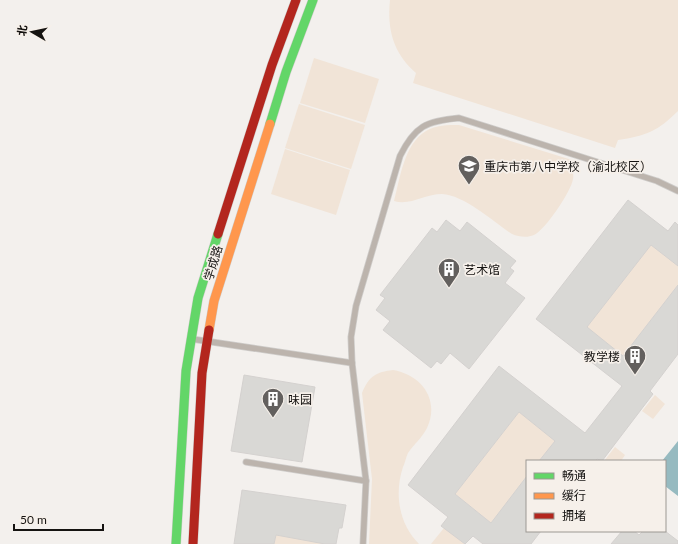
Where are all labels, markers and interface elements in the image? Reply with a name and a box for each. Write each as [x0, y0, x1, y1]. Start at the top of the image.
north arrow [12, 12, 52, 52]
text: 北 [14, 24, 29, 37]
school or university icon: 重庆市第八中学校（渝北校区） [456, 153, 482, 186]
place label: 重庆市第八中学校（渝北校区） [484, 159, 652, 174]
street label: 学成路 [201, 244, 225, 282]
building icon: 艺术馆 [436, 256, 462, 289]
place label: 艺术馆 [464, 262, 500, 277]
building icon: 教学楼 [622, 343, 648, 376]
place label: 教学楼 [584, 349, 620, 364]
building icon: 味园 [260, 386, 286, 419]
place label: 味园 [288, 392, 312, 407]
legend [526, 460, 666, 532]
text: 畅通 [562, 468, 586, 483]
text: 缓行 [562, 488, 586, 503]
scale bar [14, 506, 103, 532]
text: 拥堵 [562, 508, 586, 523]
text: 50 m [20, 512, 47, 527]

